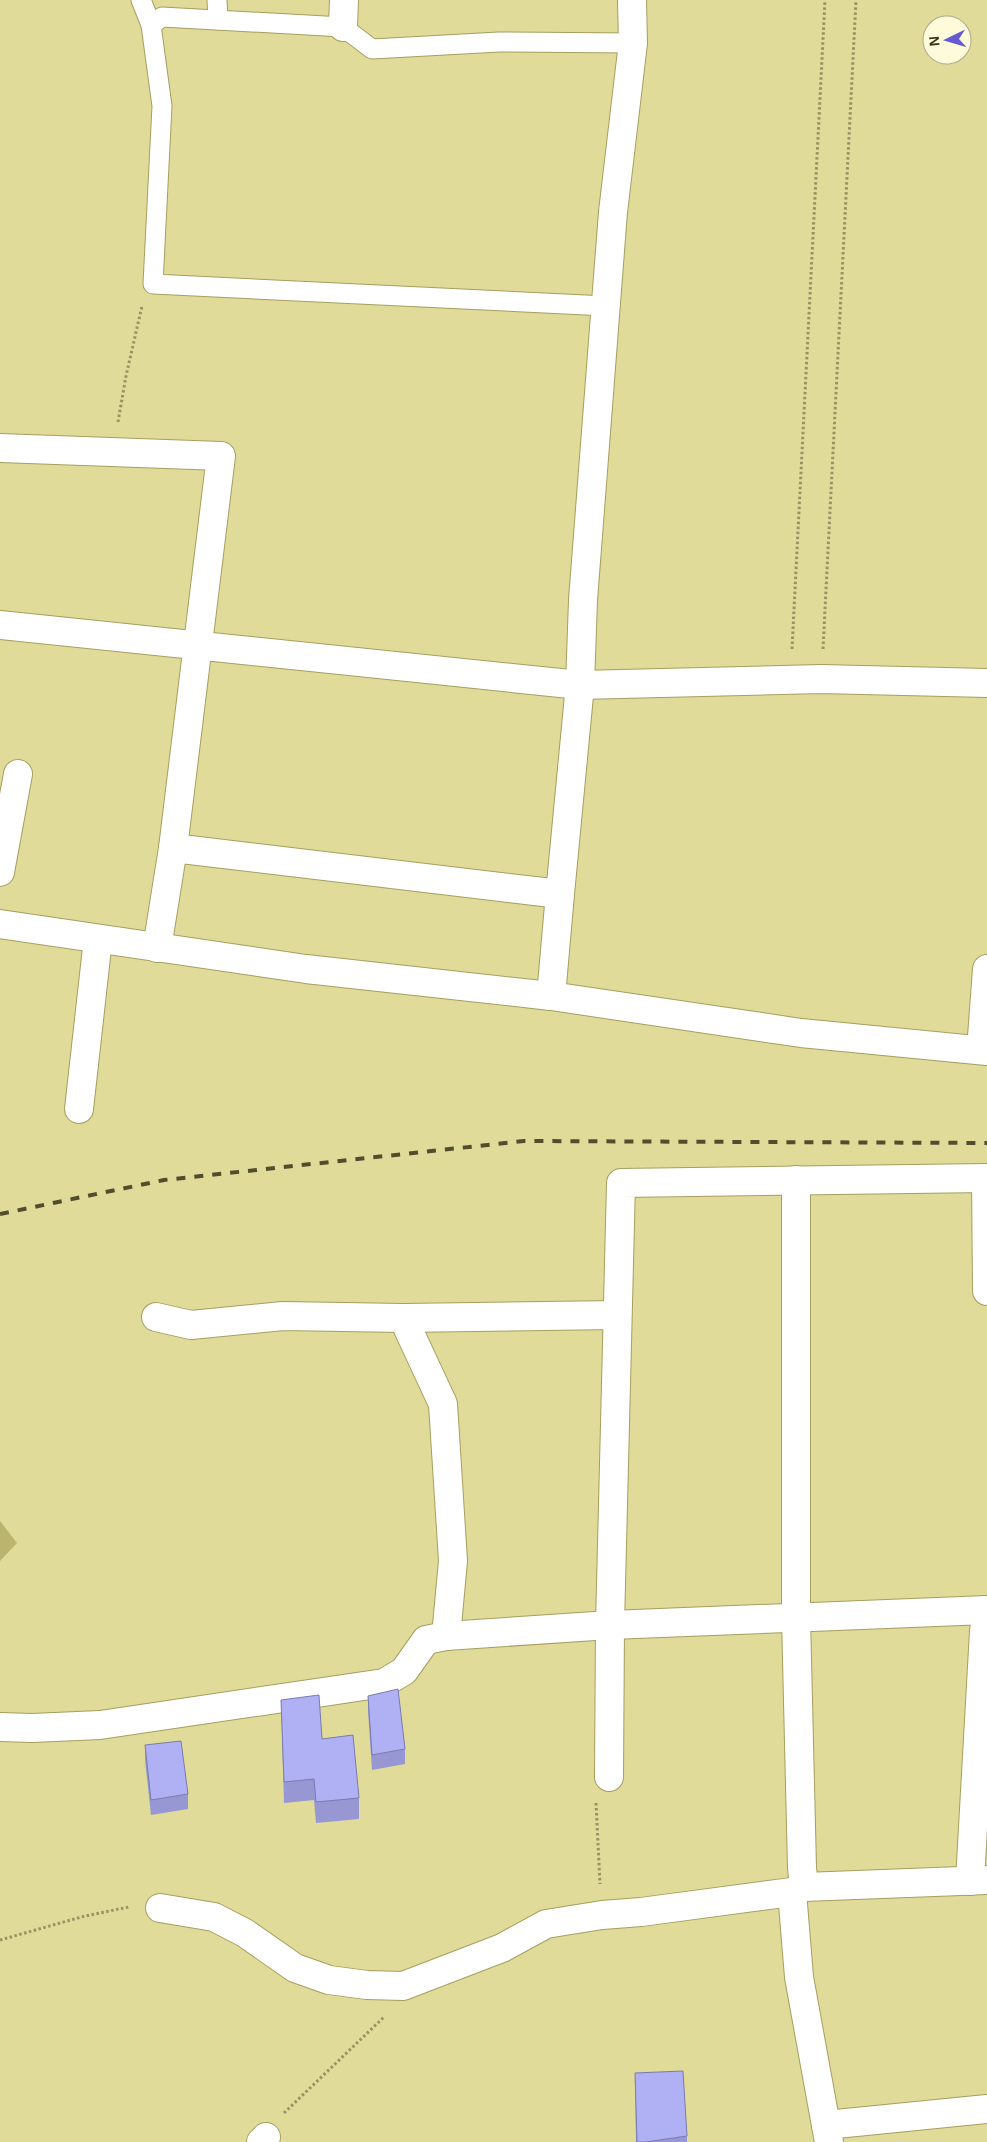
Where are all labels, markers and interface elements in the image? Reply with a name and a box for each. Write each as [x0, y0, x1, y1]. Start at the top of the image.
north arrow [922, 15, 972, 65]
text: N [926, 35, 942, 47]

